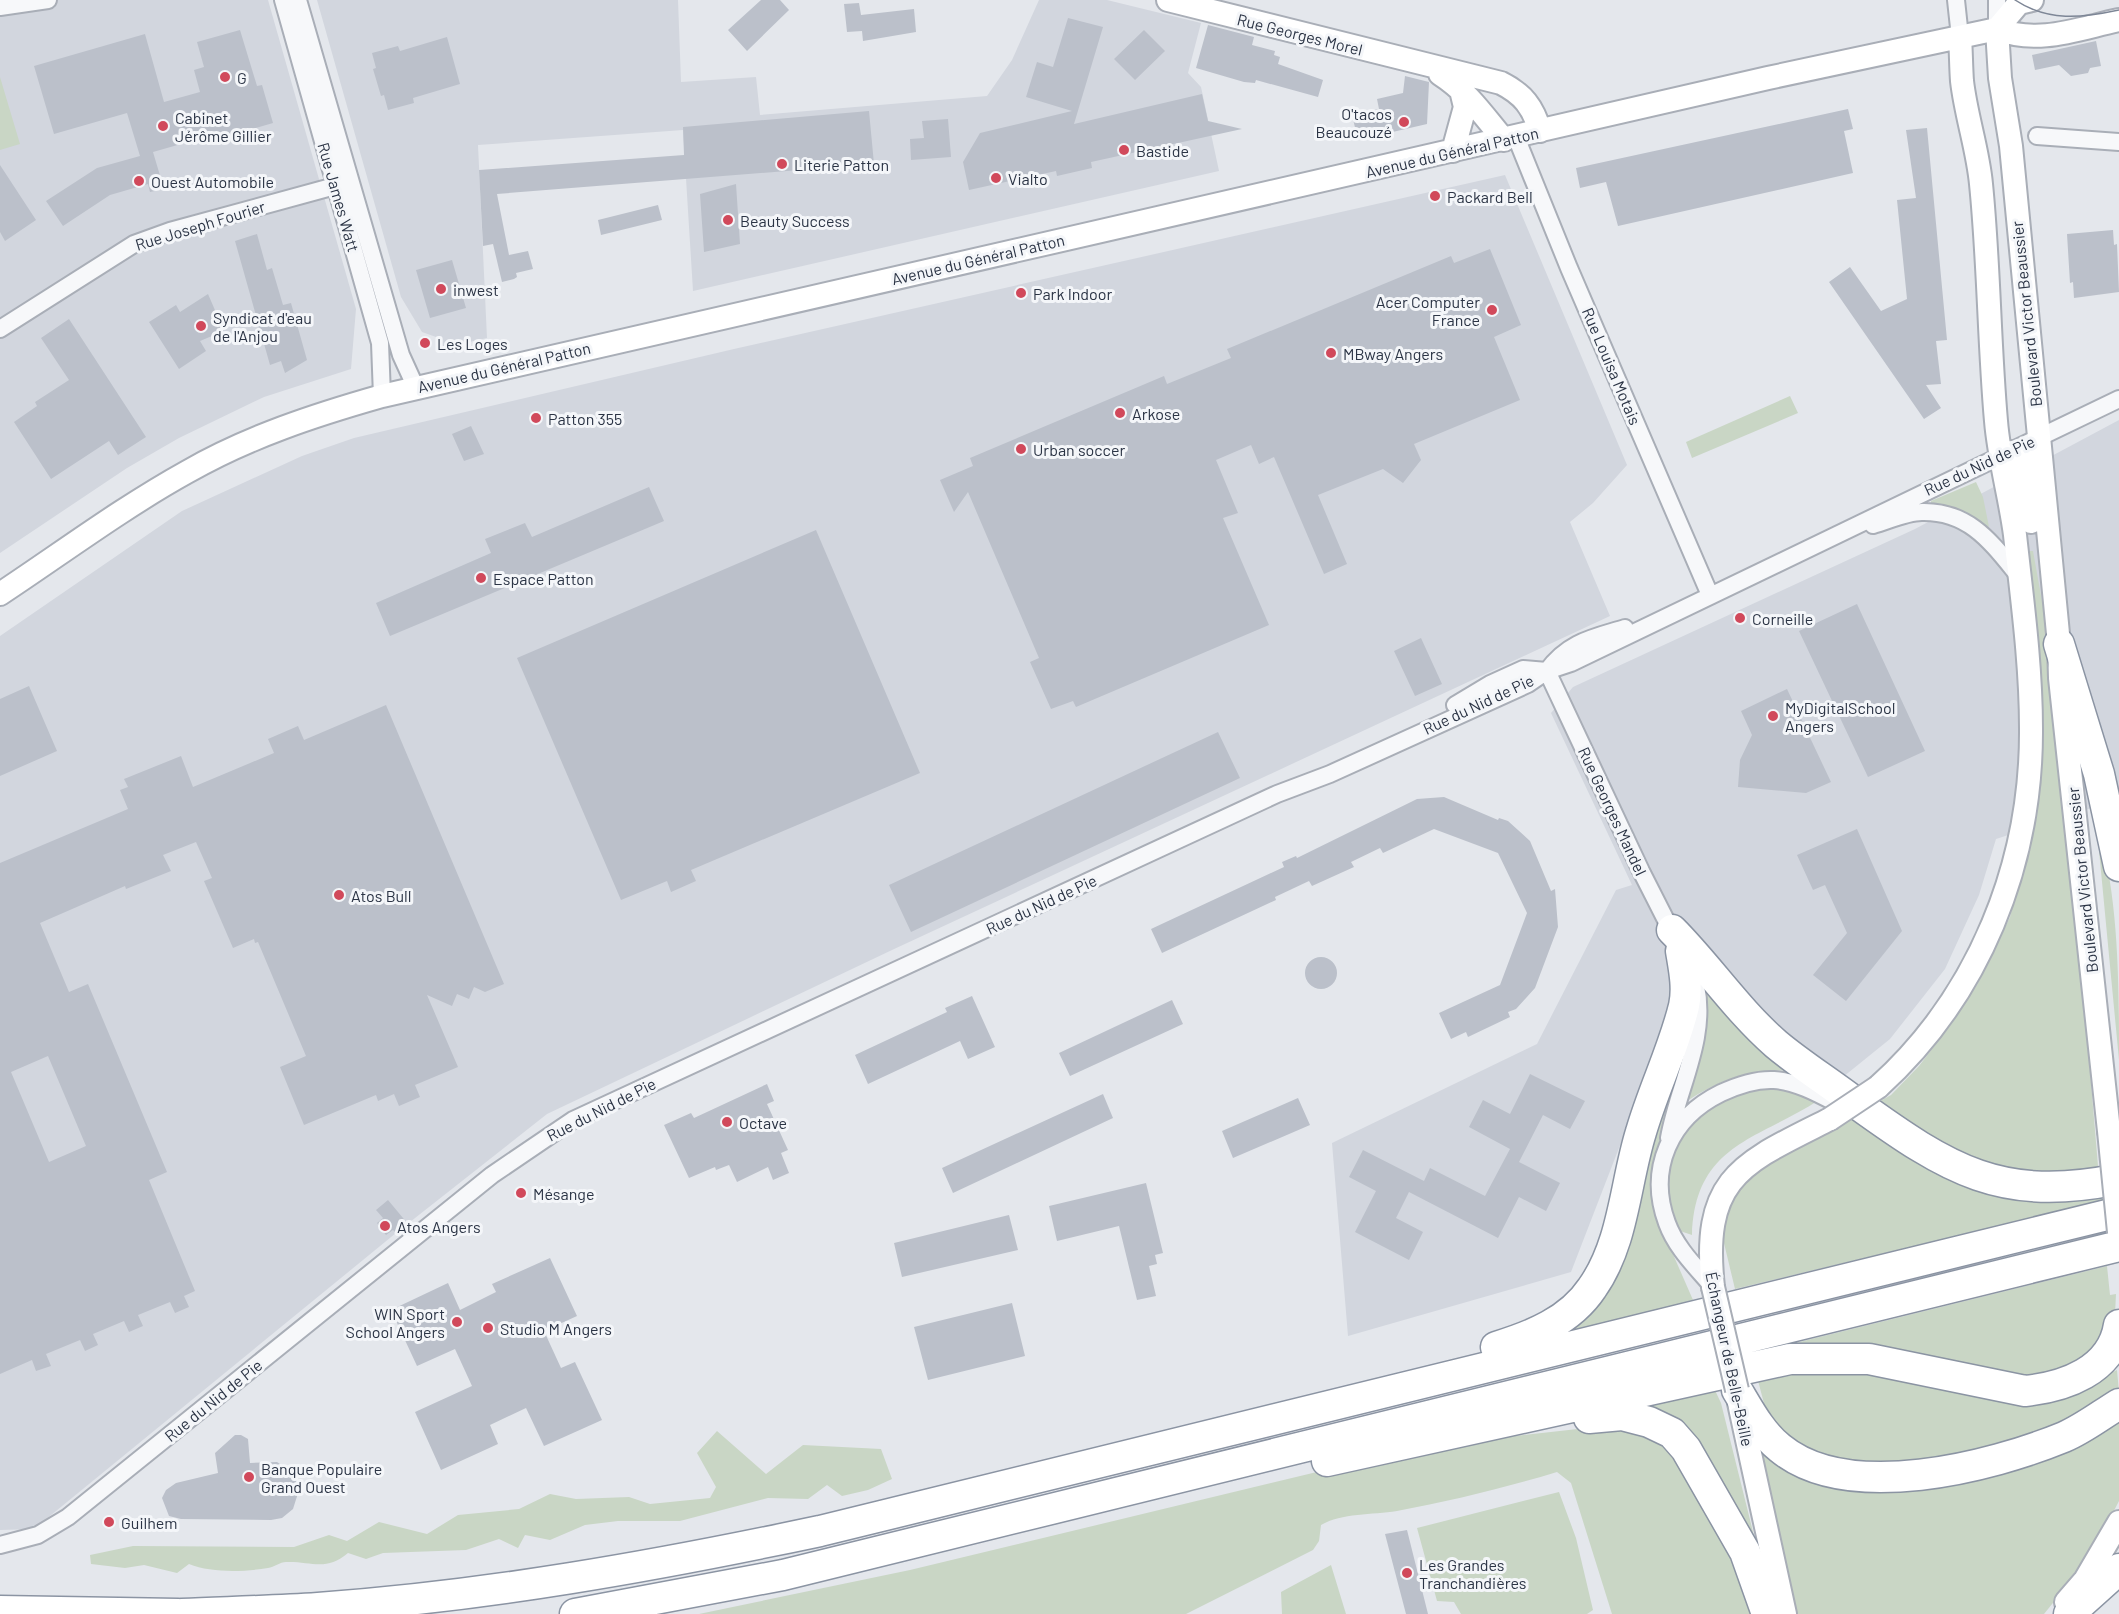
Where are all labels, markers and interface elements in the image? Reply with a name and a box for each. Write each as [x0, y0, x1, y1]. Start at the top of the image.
street label: Rue Georges Morel [1235, 9, 1365, 59]
place label: G [237, 68, 247, 87]
marker: G [218, 70, 232, 84]
place label: O'tacos Beaucouzé [1316, 104, 1392, 141]
place label: Cabinet Jérôme Gillier [175, 108, 272, 145]
marker: O'tacos Beaucouzé [1397, 115, 1411, 129]
marker: Cabinet Jérôme Gillier [156, 119, 170, 133]
street label: Avenue du Général Patton [1364, 123, 1540, 181]
street label: Rue James Watt [314, 140, 364, 254]
place label: Bastide [1136, 141, 1189, 160]
marker: Bastide [1117, 143, 1131, 157]
place label: Literie Patton [794, 155, 889, 174]
marker: Literie Patton [775, 157, 789, 171]
place label: Vialto [1008, 169, 1048, 188]
marker: Vialto [989, 171, 1003, 185]
place label: Ouest Automobile [151, 172, 274, 191]
marker: Ouest Automobile [132, 174, 146, 188]
place label: Packard Bell [1447, 187, 1533, 206]
marker: Packard Bell [1428, 189, 1442, 203]
street label: Rue Joseph Fourier [133, 196, 267, 254]
place label: Beauty Success [740, 211, 850, 230]
marker: Beauty Success [721, 213, 735, 227]
street label: Boulevard Victor Beaussier [2007, 220, 2045, 408]
street label: Avenue du Général Patton [890, 230, 1066, 288]
place label: inwest [453, 280, 499, 299]
marker: inwest [434, 282, 448, 296]
place label: Park Indoor [1033, 284, 1112, 303]
marker: Park Indoor [1014, 286, 1028, 300]
place label: Acer Computer France [1376, 292, 1480, 329]
marker: Acer Computer France [1485, 303, 1499, 317]
street label: Rue Louisa Motais [1579, 305, 1645, 427]
place label: Syndicat d'eau de l'Anjou [213, 308, 312, 345]
marker: Syndicat d'eau de l'Anjou [194, 319, 208, 333]
place label: Les Loges [437, 334, 508, 353]
marker: Les Loges [418, 336, 432, 350]
street label: Avenue du Général Patton [416, 338, 592, 396]
place label: MBway Angers [1343, 344, 1443, 363]
marker: MBway Angers [1324, 346, 1338, 360]
place label: Arkose [1132, 404, 1180, 423]
marker: Arkose [1113, 406, 1127, 420]
place label: Patton 355 [548, 409, 622, 428]
marker: Patton 355 [529, 411, 543, 425]
street label: Rue du Nid de Pie [1921, 431, 2037, 499]
place label: Urban soccer [1033, 440, 1125, 459]
marker: Urban soccer [1014, 442, 1028, 456]
place label: Espace Patton [493, 569, 594, 588]
marker: Espace Patton [474, 571, 488, 585]
place label: Corneille [1752, 609, 1813, 628]
marker: Corneille [1733, 611, 1747, 625]
street label: Rue du Nid de Pie [1420, 670, 1536, 738]
place label: MyDigitalSchool Angers [1785, 698, 1895, 735]
marker: MyDigitalSchool Angers [1766, 709, 1780, 723]
street label: Rue Georges Mandel [1575, 744, 1651, 878]
street label: Boulevard Victor Beaussier [2063, 786, 2101, 974]
street label: Rue du Nid de Pie [983, 870, 1099, 938]
place label: Atos Bull [351, 886, 411, 905]
marker: Atos Bull [332, 888, 346, 902]
street label: Rue du Nid de Pie [543, 1073, 659, 1145]
place label: Octave [739, 1113, 787, 1132]
marker: Octave [720, 1115, 734, 1129]
place label: Mésange [533, 1184, 594, 1203]
marker: Mésange [514, 1186, 528, 1200]
place label: Atos Angers [397, 1217, 481, 1236]
marker: Atos Angers [378, 1219, 392, 1233]
street label: Échangeur de Belle-Beille [1702, 1270, 1758, 1448]
place label: WIN Sport School Angers [346, 1304, 445, 1341]
marker: WIN Sport School Angers [450, 1315, 464, 1329]
place label: Studio M Angers [500, 1319, 612, 1338]
marker: Studio M Angers [481, 1321, 495, 1335]
street label: Rue du Nid de Pie [160, 1355, 266, 1445]
place label: Banque Populaire Grand Ouest [261, 1459, 382, 1496]
marker: Banque Populaire Grand Ouest [242, 1470, 256, 1484]
place label: Guilhem [121, 1513, 177, 1532]
marker: Guilhem [102, 1515, 116, 1529]
place label: Les Grandes Tranchandières [1419, 1555, 1527, 1592]
marker: Les Grandes Tranchandières [1400, 1566, 1414, 1580]

